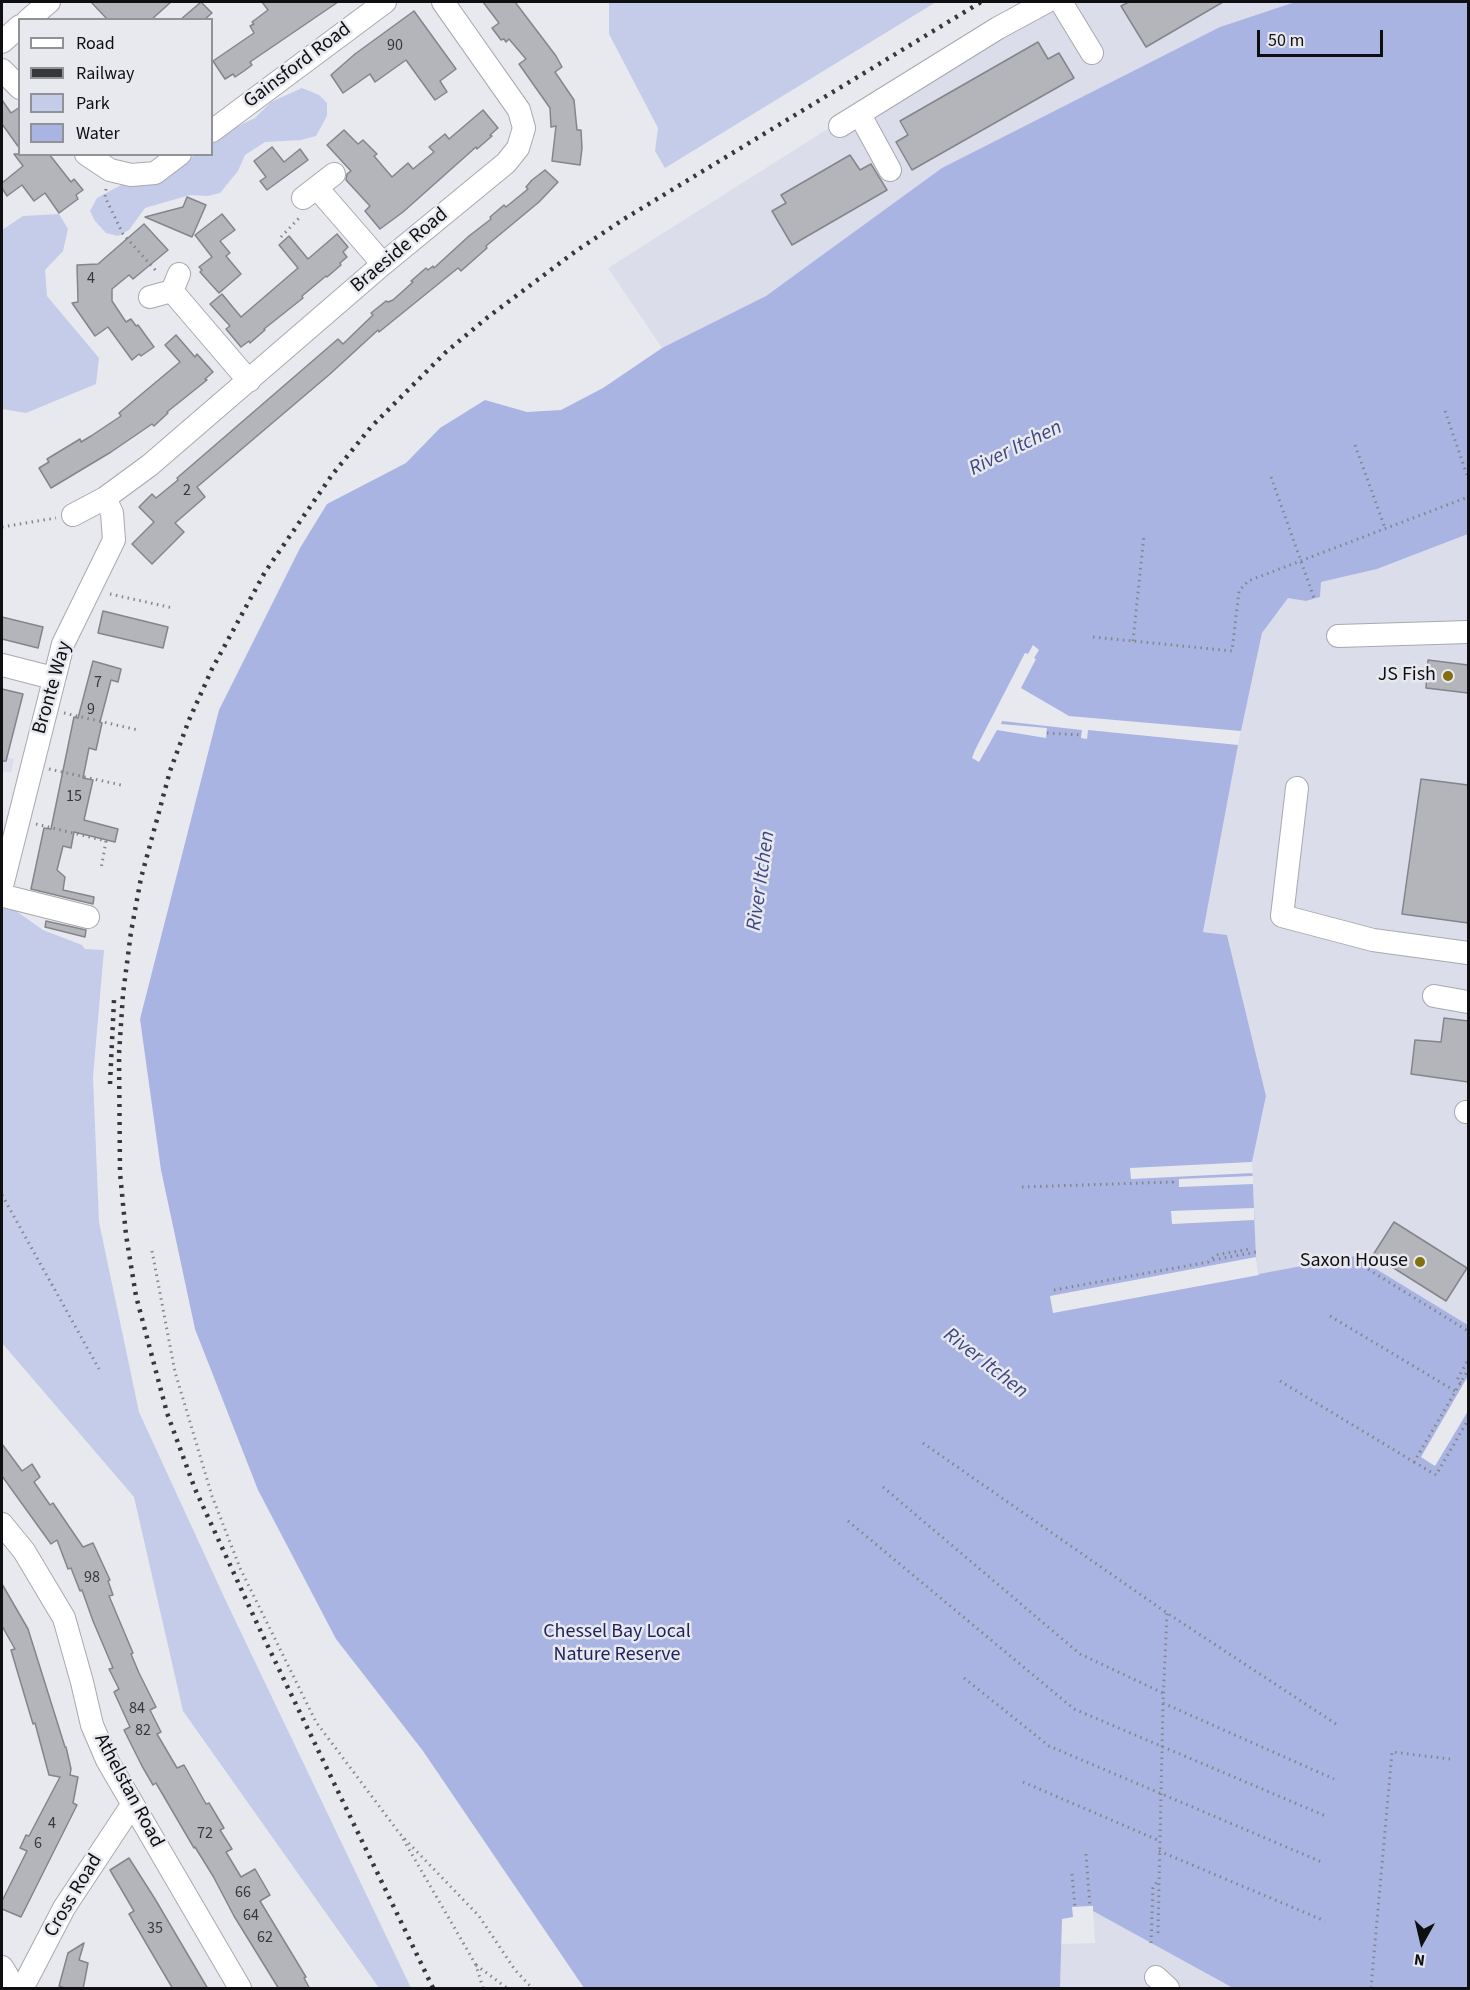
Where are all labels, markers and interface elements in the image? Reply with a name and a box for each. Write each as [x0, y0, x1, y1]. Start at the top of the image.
legend [18, 18, 213, 156]
street label: Gainsford Road [240, 18, 356, 114]
scale bar [1260, 18, 1386, 56]
text: 50 m [1268, 28, 1304, 53]
text: Road [76, 31, 115, 56]
house number: 90 [387, 36, 403, 56]
text: Railway [76, 61, 135, 86]
text: Park [76, 91, 110, 116]
text: Water [76, 121, 120, 146]
street label: Braeside Road [347, 203, 453, 299]
house number: 4 [87, 269, 95, 289]
water label: River Itchen [965, 416, 1067, 482]
house number: 2 [183, 481, 191, 501]
street label: Bronte Way [28, 639, 78, 737]
place label: JS Fish [1378, 664, 1436, 688]
marker: JS Fish [1441, 669, 1455, 683]
house number: 7 [94, 673, 102, 693]
house number: 9 [87, 700, 95, 720]
house number: 15 [66, 787, 82, 807]
water label: River Itchen [743, 830, 781, 932]
place label: Saxon House [1300, 1250, 1408, 1274]
marker: Saxon House [1413, 1255, 1427, 1269]
water label: River Itchen [938, 1323, 1032, 1405]
house number: 98 [84, 1568, 100, 1588]
park label: Chessel Bay Local Nature Reserve [543, 1621, 691, 1668]
house number: 84 [129, 1699, 145, 1719]
house number: 82 [135, 1721, 151, 1741]
street label: Athelstan Road [88, 1730, 168, 1852]
house number: 4 [48, 1814, 56, 1834]
house number: 72 [197, 1824, 213, 1844]
house number: 6 [34, 1834, 42, 1854]
street label: Cross Road [40, 1850, 108, 1942]
house number: 66 [235, 1883, 251, 1903]
house number: 64 [243, 1906, 259, 1926]
north arrow [1392, 1912, 1452, 1972]
house number: 35 [147, 1919, 163, 1939]
house number: 62 [257, 1928, 273, 1948]
text: N [1413, 1948, 1426, 1971]

